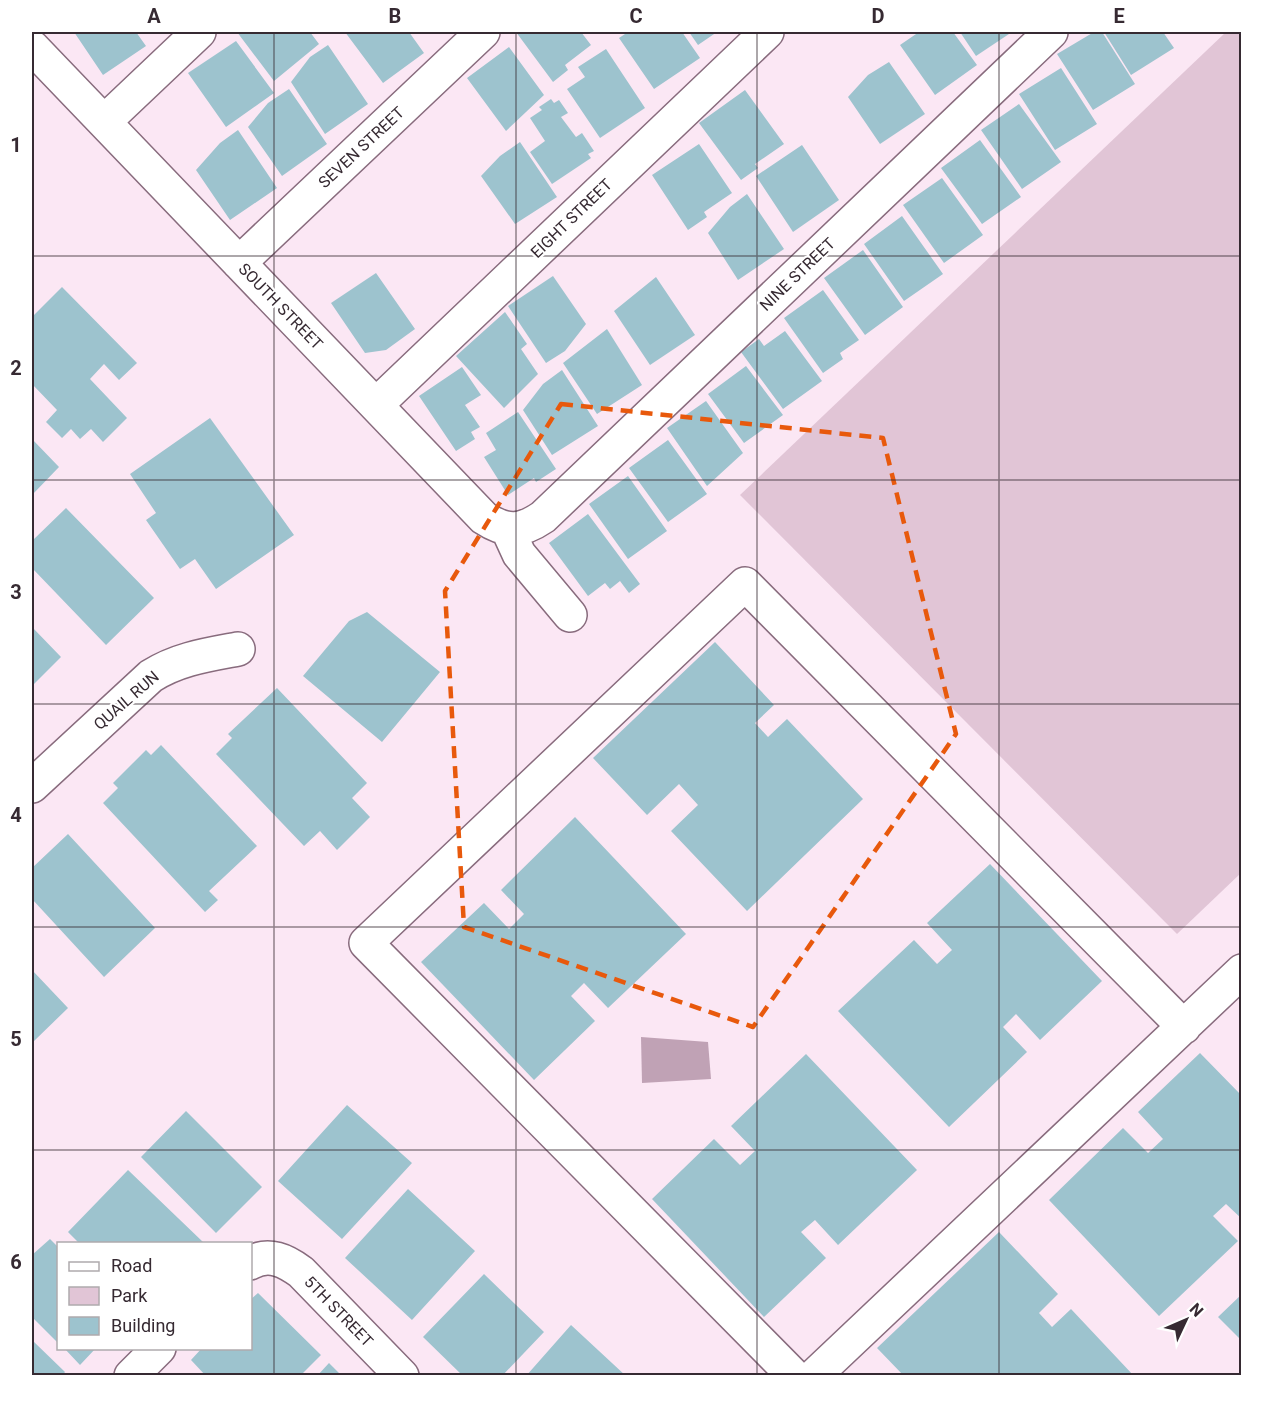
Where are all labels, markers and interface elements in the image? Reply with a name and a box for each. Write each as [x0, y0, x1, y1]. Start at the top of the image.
text: A [147, 4, 161, 28]
text: B [389, 4, 401, 28]
text: C [629, 4, 643, 28]
text: D [872, 4, 885, 28]
text: E [1113, 4, 1125, 28]
street label: SEVEN STREET [315, 103, 408, 192]
text: 1 [10, 133, 22, 157]
street label: EIGHT STREET [527, 175, 616, 262]
street label: NINE STREET [756, 234, 839, 315]
street label: SOUTH STREET [235, 259, 327, 354]
text: 2 [10, 356, 22, 380]
text: 3 [10, 580, 22, 604]
street label: QUAIL RUN [90, 667, 163, 734]
text: 4 [10, 803, 22, 827]
text: 5 [10, 1027, 22, 1051]
legend [57, 1242, 252, 1350]
text: 6 [10, 1250, 22, 1274]
text: Road [111, 1255, 152, 1276]
street label: 5TH STREET [300, 1272, 377, 1351]
text: Park [111, 1285, 148, 1306]
north arrow [1156, 1290, 1216, 1350]
text: N [1186, 1299, 1207, 1321]
text: Building [111, 1315, 175, 1336]

